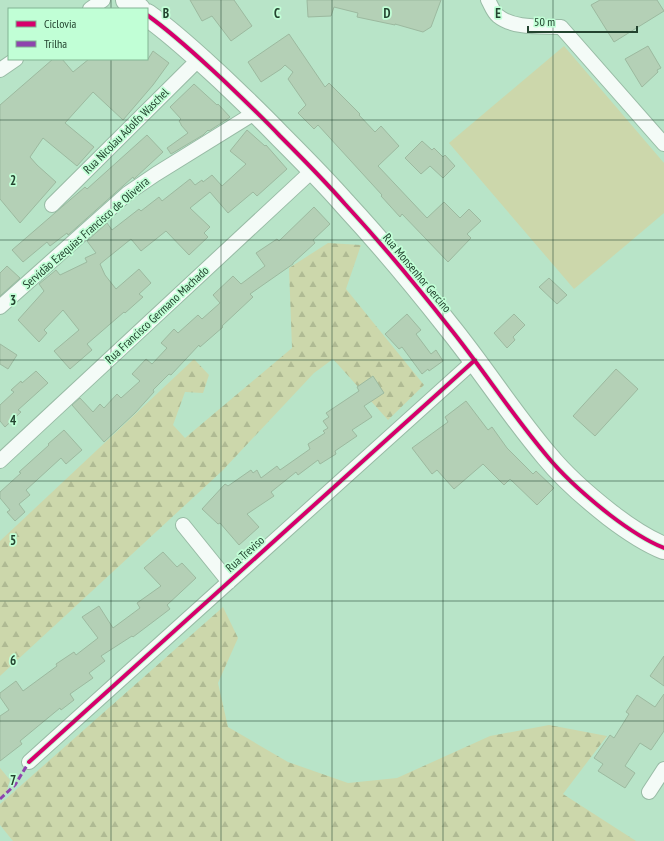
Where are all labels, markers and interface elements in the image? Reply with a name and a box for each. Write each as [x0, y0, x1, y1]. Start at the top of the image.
text: B [163, 5, 169, 22]
text: C [274, 5, 280, 22]
text: D [384, 5, 391, 22]
text: E [495, 5, 501, 22]
legend [8, 8, 148, 60]
scale bar [528, 8, 637, 34]
text: 50 m [534, 14, 555, 29]
text: Ciclovia [44, 16, 76, 31]
text: Trilha [44, 36, 67, 51]
street label: Rua Nicolau Adolfo Waschel [80, 85, 172, 177]
text: 2 [10, 172, 16, 189]
street label: Servidão Ezequias Francisco de Oliveira [19, 173, 152, 292]
street label: Rua Monsenhor Gercino [380, 230, 455, 315]
street label: Rua Francisco Germano Machado [102, 263, 212, 367]
text: 3 [10, 292, 16, 309]
text: 4 [10, 412, 17, 429]
text: 5 [10, 532, 16, 549]
street label: Rua Treviso [222, 532, 267, 575]
text: 6 [10, 652, 16, 669]
text: 7 [10, 772, 16, 789]

